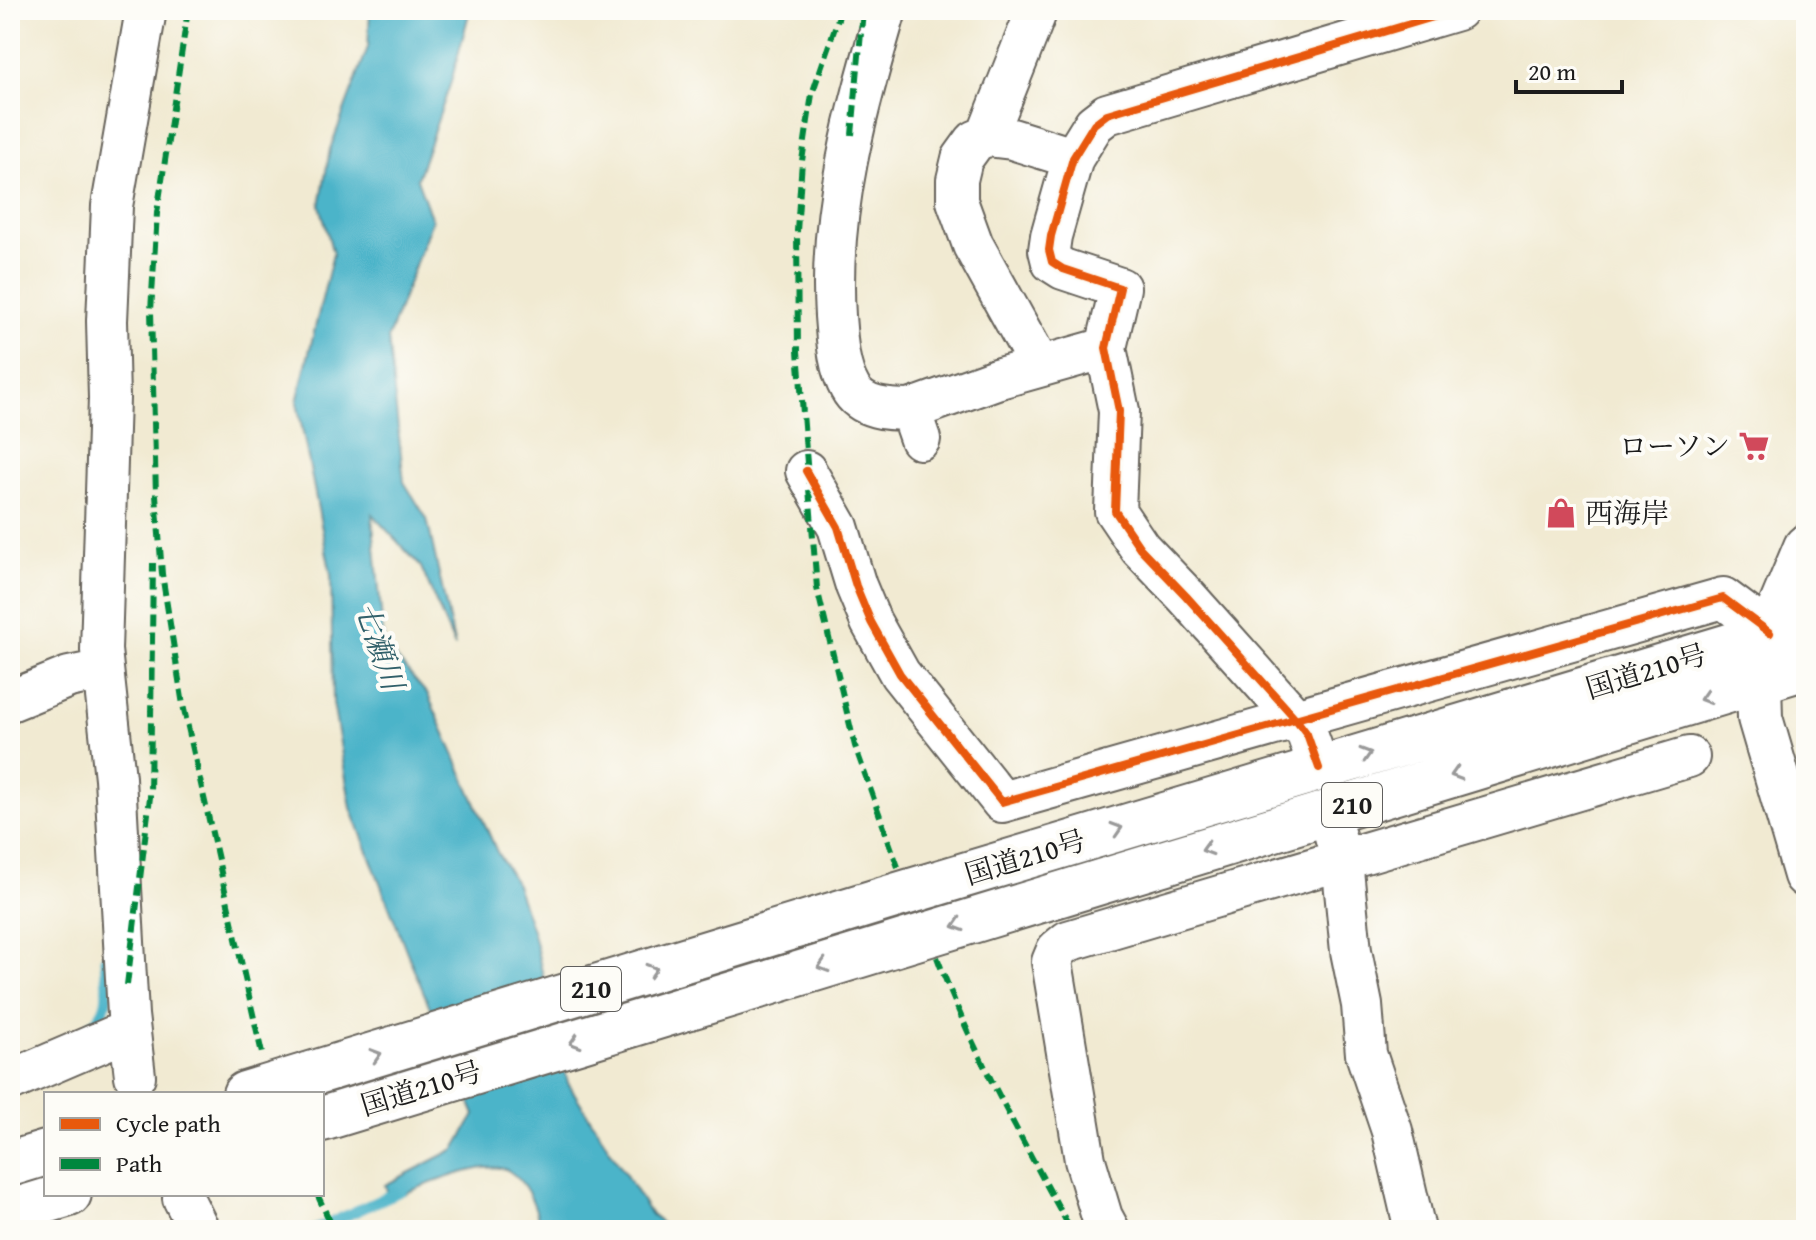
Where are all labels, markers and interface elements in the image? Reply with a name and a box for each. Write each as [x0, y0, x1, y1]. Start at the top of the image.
scale bar [1516, 44, 1622, 94]
text: 20 m [1528, 54, 1576, 89]
place label: ローソン [1619, 425, 1730, 466]
supermarket icon: ローソン [1737, 429, 1771, 463]
place label: 西海岸 [1585, 492, 1669, 533]
shop icon: 西海岸 [1544, 496, 1578, 530]
water label: 七瀬川 [344, 596, 416, 698]
street label: 国道210号 [1580, 633, 1711, 708]
one-way arrow [1698, 689, 1712, 705]
one-way arrow [1359, 747, 1372, 763]
one-way arrow [1450, 765, 1463, 781]
road number: 210 [1322, 783, 1382, 827]
street label: 国道210号 [959, 819, 1090, 894]
one-way arrow [1110, 822, 1123, 838]
one-way arrow [1201, 840, 1215, 856]
one-way arrow [952, 915, 966, 931]
one-way arrow [817, 957, 831, 973]
one-way arrow [644, 963, 658, 979]
road number: 210 [561, 967, 621, 1011]
one-way arrow [568, 1032, 582, 1048]
one-way arrow [369, 1048, 383, 1064]
street label: 国道210号 [355, 1050, 486, 1125]
legend [44, 1092, 324, 1196]
text: Cycle path [116, 1106, 221, 1141]
text: Path [116, 1146, 163, 1181]

